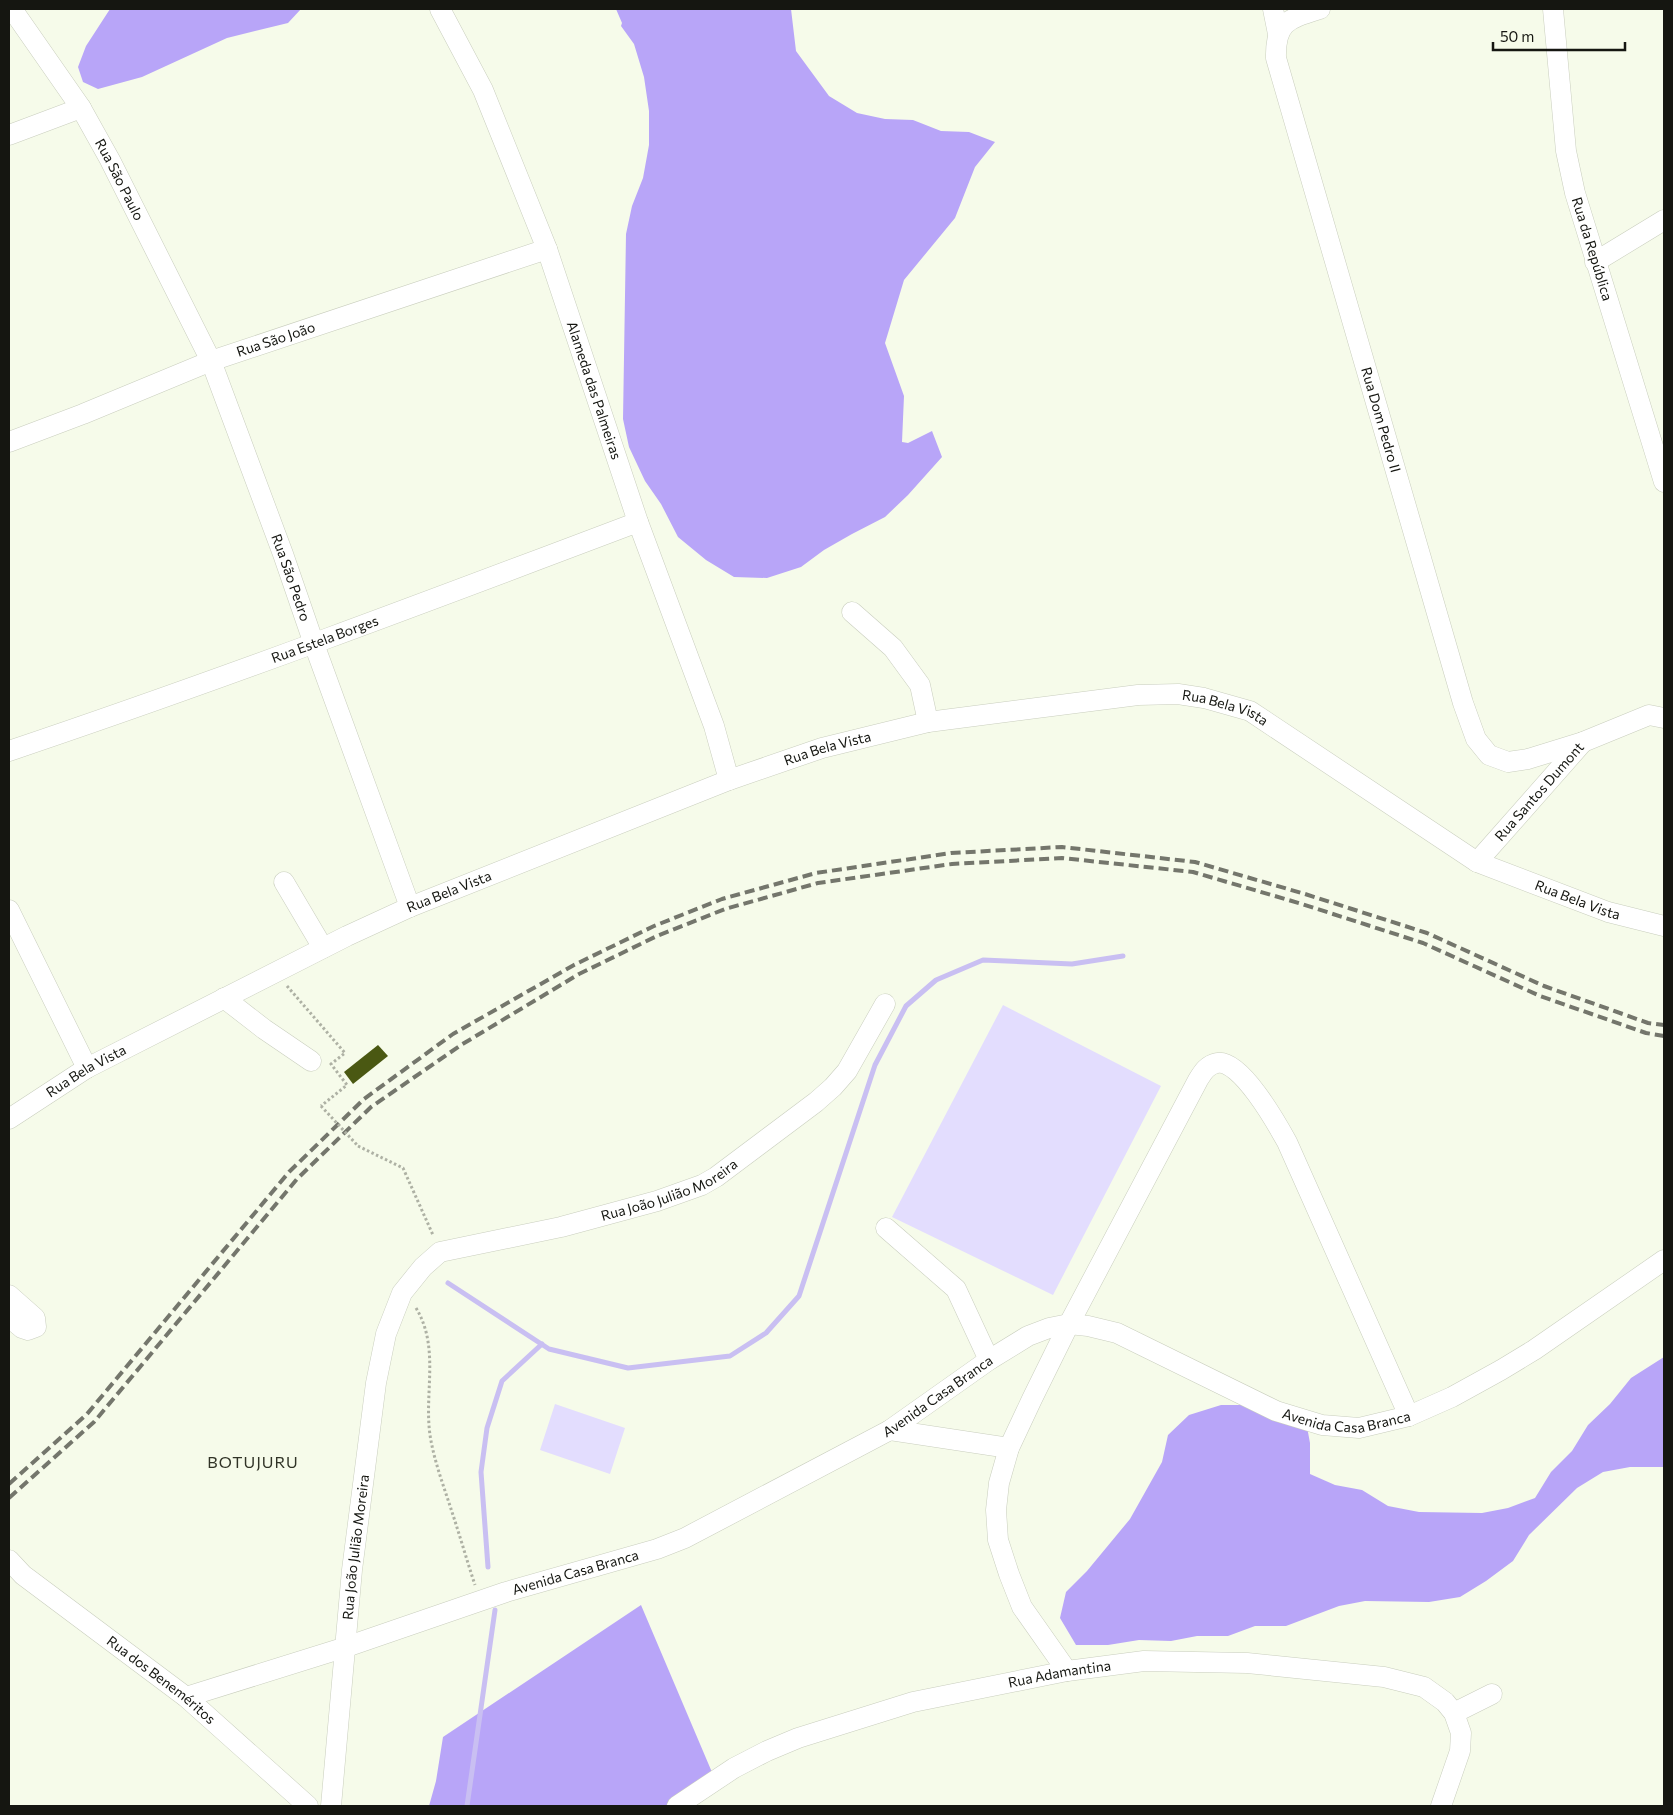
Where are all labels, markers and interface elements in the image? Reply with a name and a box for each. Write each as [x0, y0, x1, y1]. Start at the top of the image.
scale bar [1493, 20, 1626, 52]
text: 50 m [1500, 27, 1534, 45]
street label: Rua São Paulo [92, 136, 148, 223]
street label: Rua da República [1569, 195, 1617, 303]
street label: Rua São João [234, 318, 317, 360]
street label: Alameda das Palmeiras [564, 319, 626, 461]
street label: Rua Dom Pedro II [1358, 365, 1405, 474]
street label: Rua São Pedro [268, 531, 314, 623]
street label: Rua Estela Borges [269, 611, 380, 666]
street label: Rua Bela Vista [1181, 686, 1272, 729]
street label: Rua Bela Vista [781, 727, 873, 768]
street label: Rua Santos Dumont [1491, 738, 1587, 844]
street label: Rua Bela Vista [404, 867, 494, 916]
street label: Rua Bela Vista [1533, 876, 1622, 923]
street label: Rua Bela Vista [43, 1041, 129, 1100]
street label: Rua João Julião Moreira [599, 1155, 741, 1224]
street label: Avenida Casa Branca [880, 1351, 996, 1440]
street label: Avenida Casa Branca [1280, 1404, 1412, 1436]
district label: BOTUJURU [207, 1452, 299, 1471]
street label: Rua João Julião Moreira [339, 1473, 372, 1621]
street label: Avenida Casa Branca [510, 1546, 640, 1598]
street label: Rua dos Beneméritos [104, 1632, 219, 1727]
street label: Rua Adamantina [1006, 1656, 1112, 1691]

